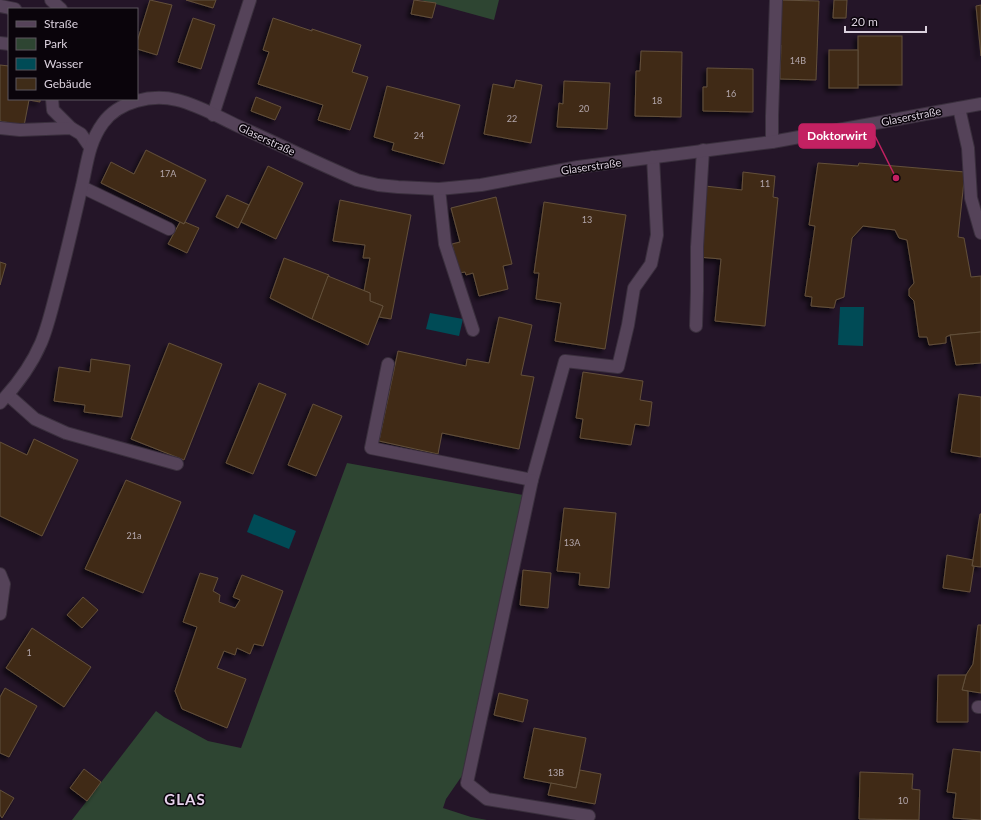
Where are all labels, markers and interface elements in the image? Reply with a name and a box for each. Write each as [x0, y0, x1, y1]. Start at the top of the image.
legend [8, 8, 138, 100]
scale bar [845, 8, 926, 34]
text: 20 m [851, 14, 878, 29]
text: Straße [44, 16, 78, 31]
text: Park [44, 36, 68, 51]
house number: 14B [790, 55, 806, 66]
text: Wasser [44, 56, 83, 71]
text: Gebäude [44, 76, 91, 91]
house number: 16 [726, 88, 736, 99]
house number: 18 [652, 95, 662, 106]
house number: 20 [579, 103, 589, 114]
street label: Glaserstraße [880, 104, 942, 128]
house number: 22 [507, 113, 517, 124]
street label: Glaserstraße [237, 120, 298, 158]
callout: Doktorwirt [799, 124, 875, 148]
text: Doktorwirt [807, 128, 867, 143]
house number: 24 [414, 130, 424, 141]
street label: Glaserstraße [560, 155, 622, 177]
house number: 17A [160, 168, 177, 179]
house number: 11 [760, 178, 770, 189]
house number: 13 [582, 214, 592, 225]
house number: 21a [127, 530, 141, 541]
house number: 13A [564, 537, 581, 548]
house number: 1 [26, 647, 32, 658]
house number: 13B [548, 767, 564, 778]
district label: GLAS [164, 790, 206, 808]
house number: 10 [898, 795, 908, 806]

